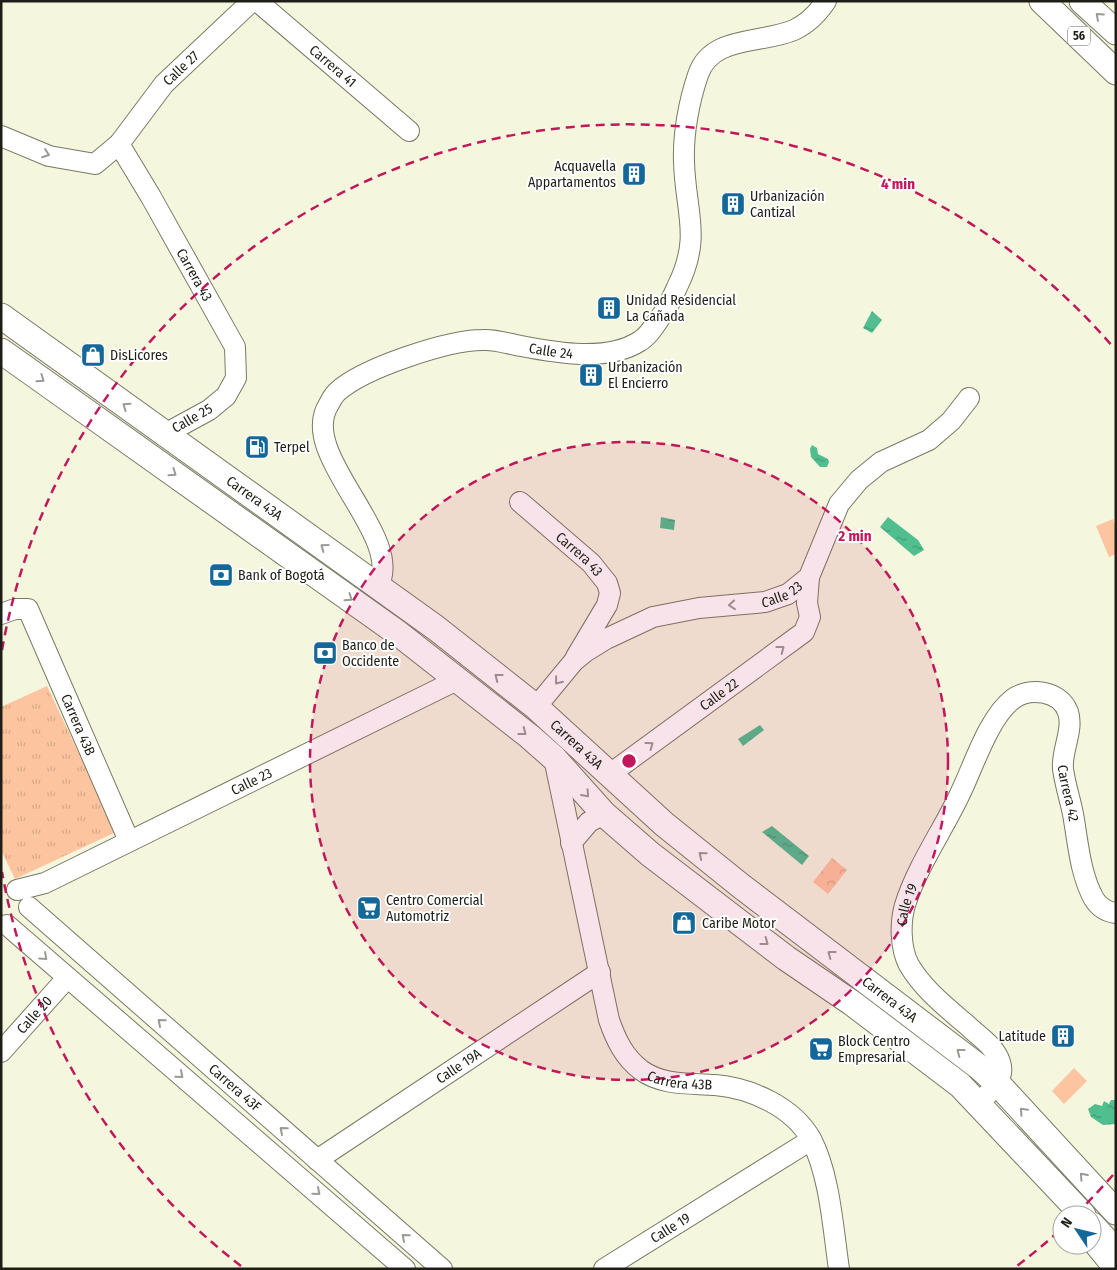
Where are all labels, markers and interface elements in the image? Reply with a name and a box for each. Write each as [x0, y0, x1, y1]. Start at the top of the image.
one-way arrow [1096, 13, 1105, 22]
road number: 56 [1068, 27, 1090, 46]
street label: Carrera 41 [306, 42, 360, 91]
street label: Calle 27 [160, 47, 203, 89]
one-way arrow [42, 148, 50, 158]
place label: Acquavella Appartamentos [528, 158, 616, 191]
building icon: Acquavella Appartamentos [621, 161, 647, 187]
text: 4 min [881, 175, 915, 193]
place label: Urbanización Cantizal [750, 188, 825, 221]
building icon: Urbanización Cantizal [720, 191, 746, 217]
street label: Carrera 43 [173, 246, 216, 304]
place label: Unidad Residencial La Cañada [626, 292, 736, 325]
building icon: Unidad Residencial La Cañada [596, 295, 622, 321]
street label: Calle 24 [528, 340, 574, 363]
shop icon: DisLicores [80, 342, 106, 368]
place label: DisLicores [110, 347, 168, 364]
place label: Urbanización El Encierro [608, 359, 683, 392]
building icon: Urbanización El Encierro [578, 362, 604, 388]
one-way arrow [35, 373, 45, 382]
street label: Calle 25 [169, 400, 215, 437]
one-way arrow [122, 403, 131, 412]
fuel station icon: Terpel [244, 434, 270, 460]
place label: Terpel [274, 439, 310, 456]
one-way arrow [168, 467, 177, 476]
street label: Carrera 43A [223, 472, 286, 524]
text: 2 min [837, 527, 872, 545]
street label: Carrera 43 [552, 529, 606, 580]
one-way arrow [320, 544, 330, 553]
bank icon: Bank of Bogotá [208, 562, 234, 588]
place label: Bank of Bogotá [238, 567, 325, 584]
street label: Calle 23 [761, 578, 806, 611]
one-way arrow [343, 592, 352, 601]
one-way arrow [728, 599, 736, 610]
place label: Banco de Occidente [342, 637, 399, 670]
bank icon: Banco de Occidente [312, 640, 338, 666]
one-way arrow [775, 646, 785, 655]
one-way arrow [495, 674, 504, 682]
one-way arrow [555, 675, 563, 684]
street label: Calle 22 [697, 675, 742, 714]
street label: Carrera 43B [57, 691, 99, 759]
street label: Carrera 43A [547, 716, 607, 773]
one-way arrow [517, 726, 527, 735]
one-way arrow [644, 742, 654, 751]
centre of rings [620, 752, 638, 770]
street label: Calle 23 [228, 764, 275, 799]
street label: Carrera 42 [1054, 764, 1082, 823]
one-way arrow [580, 789, 589, 798]
one-way arrow [699, 852, 708, 860]
street label: Calle 19 [894, 881, 921, 926]
place label: Centro Comercial Automotriz [386, 892, 483, 925]
supermarket icon: Centro Comercial Automotriz [356, 895, 382, 921]
shop icon: Caribe Motor [671, 910, 697, 936]
place label: Caribe Motor [702, 915, 776, 932]
one-way arrow [759, 936, 769, 945]
one-way arrow [827, 951, 837, 960]
one-way arrow [38, 952, 47, 961]
street label: Carrera 43A [858, 973, 921, 1026]
street label: Calle 20 [13, 993, 56, 1037]
one-way arrow [157, 1019, 166, 1028]
building icon: Latitude [1050, 1023, 1076, 1049]
place label: Latitude [999, 1028, 1046, 1045]
place label: Block Centro Empresarial [838, 1033, 910, 1066]
supermarket icon: Block Centro Empresarial [808, 1036, 834, 1062]
street label: Calle 19A [433, 1045, 485, 1087]
one-way arrow [957, 1050, 966, 1058]
street label: Carrera 43F [205, 1061, 264, 1115]
street label: Carrera 43B [644, 1067, 713, 1094]
one-way arrow [174, 1069, 183, 1078]
one-way arrow [1020, 1107, 1029, 1116]
one-way arrow [280, 1127, 289, 1135]
one-way arrow [1080, 1173, 1089, 1182]
one-way arrow [311, 1187, 320, 1196]
north arrow [1052, 1205, 1102, 1255]
street label: Calle 19 [647, 1209, 694, 1247]
text: N [1057, 1215, 1076, 1231]
one-way arrow [402, 1233, 411, 1242]

